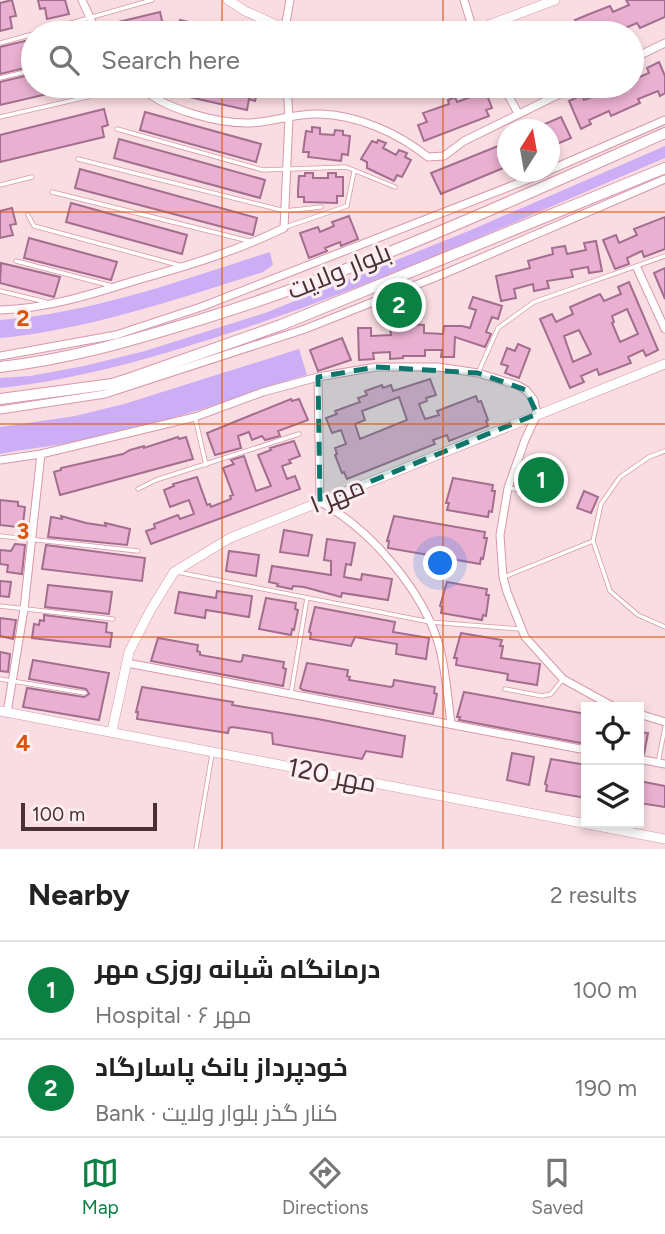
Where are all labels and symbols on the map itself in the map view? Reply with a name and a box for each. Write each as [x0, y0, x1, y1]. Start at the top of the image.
north arrow [497, 119, 560, 182]
street label: بلوار ولایت [282, 236, 396, 306]
pin: 2 [376, 279, 422, 331]
text: 2 [16, 304, 30, 332]
pin: 1 [518, 454, 564, 506]
street label: مهر ۱ [305, 470, 369, 520]
text: 3 [17, 517, 29, 545]
your location [423, 546, 457, 580]
text: 4 [16, 729, 30, 757]
street label: مهر 120 [285, 751, 379, 799]
scale bar [21, 800, 158, 832]

